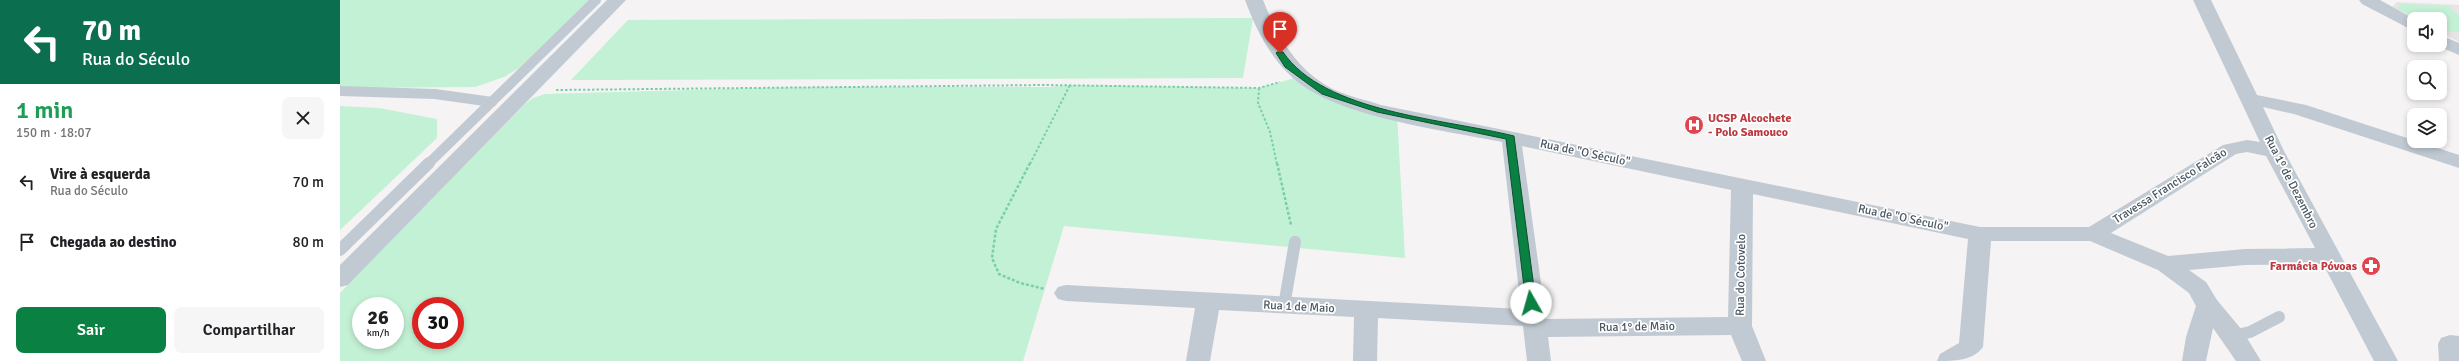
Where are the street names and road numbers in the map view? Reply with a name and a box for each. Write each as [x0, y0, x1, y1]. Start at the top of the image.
street label: Rua 1º de Dezembro [2261, 133, 2321, 231]
street label: Rua de "O Século" [1539, 136, 1632, 170]
street label: Travessa Francisco Falcão [2110, 145, 2230, 227]
street label: Rua de "O Século" [1857, 201, 1950, 235]
street label: Rua do Cotovelo [1733, 234, 1749, 316]
street label: Rua 1 de Maio [1263, 298, 1335, 316]
street label: Rua 1° de Maio [1599, 319, 1675, 335]

